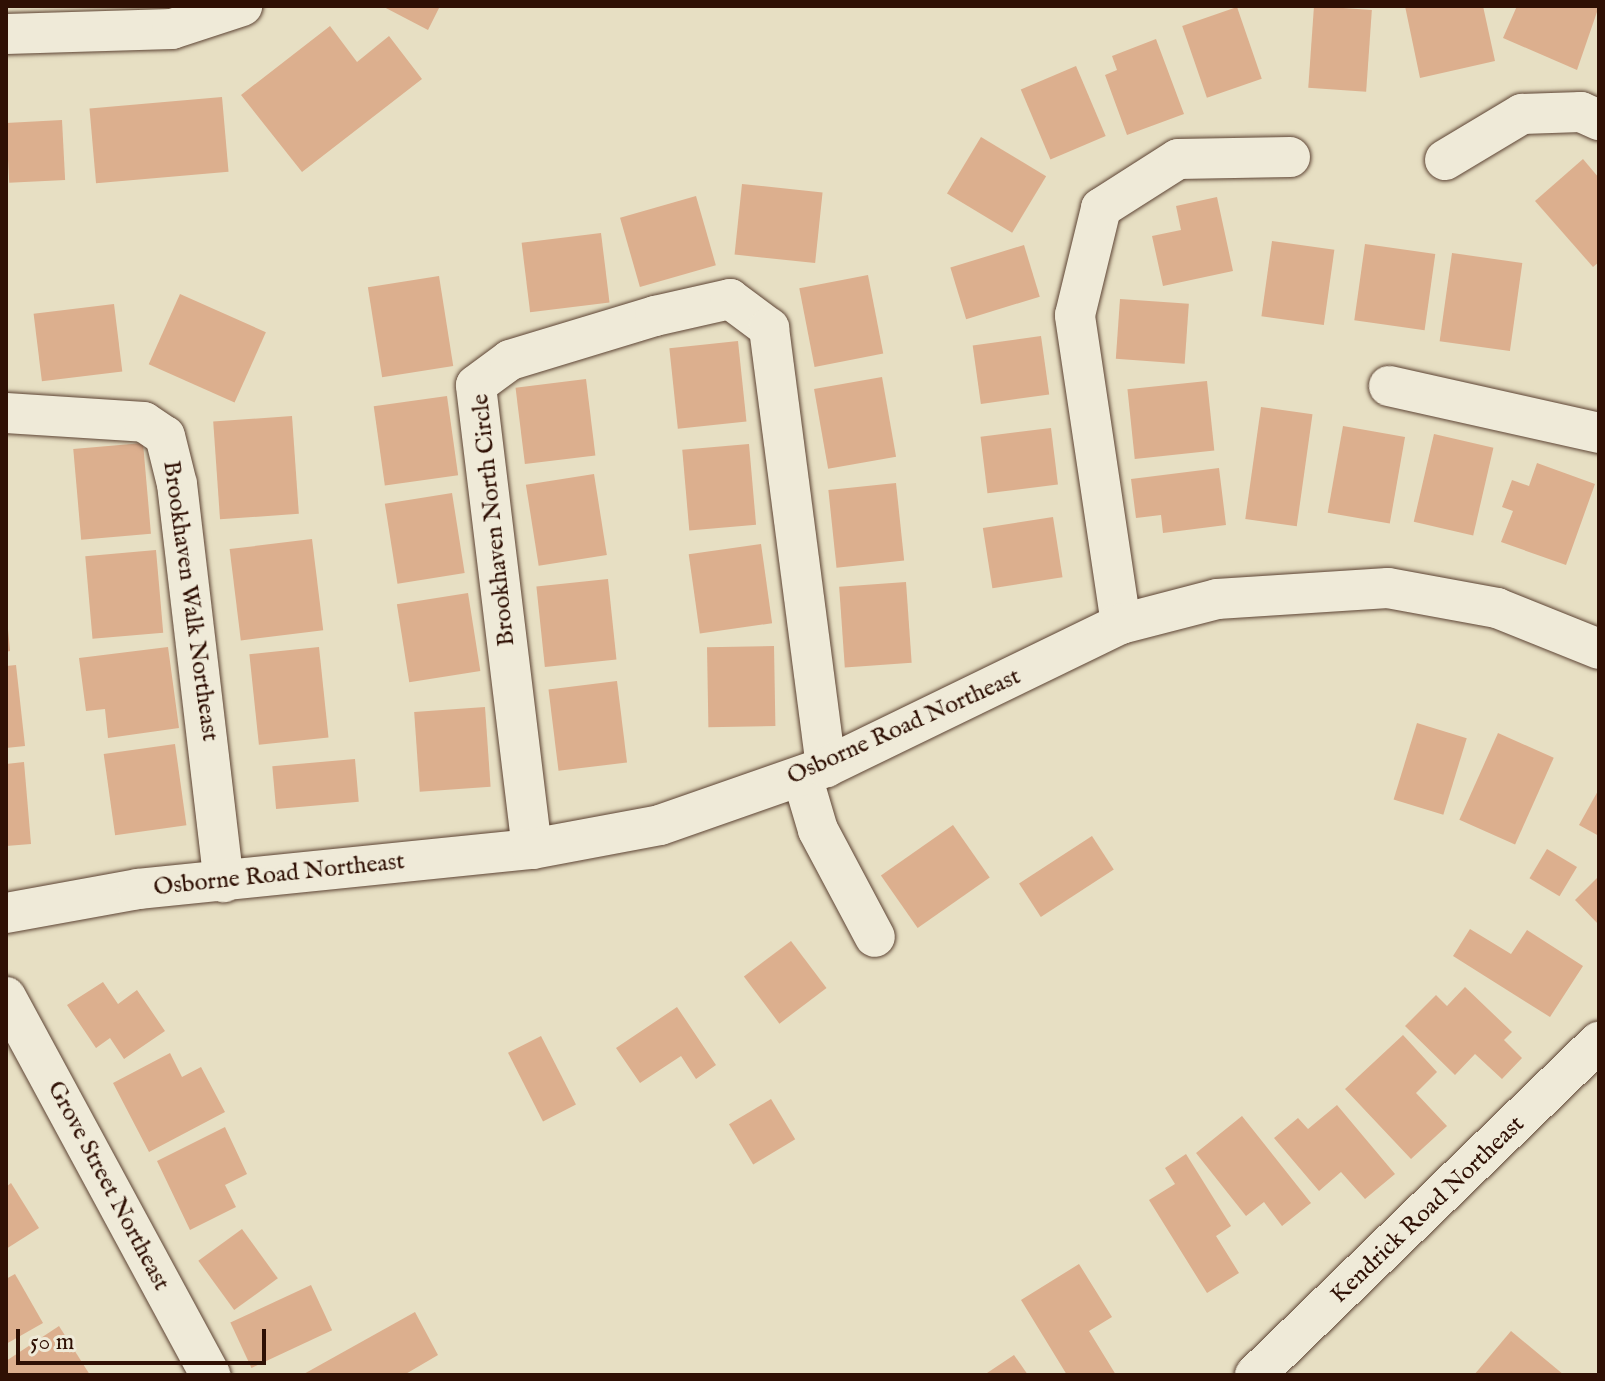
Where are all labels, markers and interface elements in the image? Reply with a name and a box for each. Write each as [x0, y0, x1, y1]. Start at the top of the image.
street label: Brookhaven North Circle [466, 392, 522, 648]
street label: Brookhaven Walk Northeast [156, 459, 224, 743]
street label: Osborne Road Northeast [783, 663, 1025, 791]
street label: Osborne Road Northeast [152, 848, 406, 902]
street label: Grove Street Northeast [41, 1076, 175, 1296]
street label: Kendrick Road Northeast [1325, 1110, 1531, 1310]
scale bar [20, 1313, 270, 1363]
text: 50 m [30, 1327, 74, 1358]

